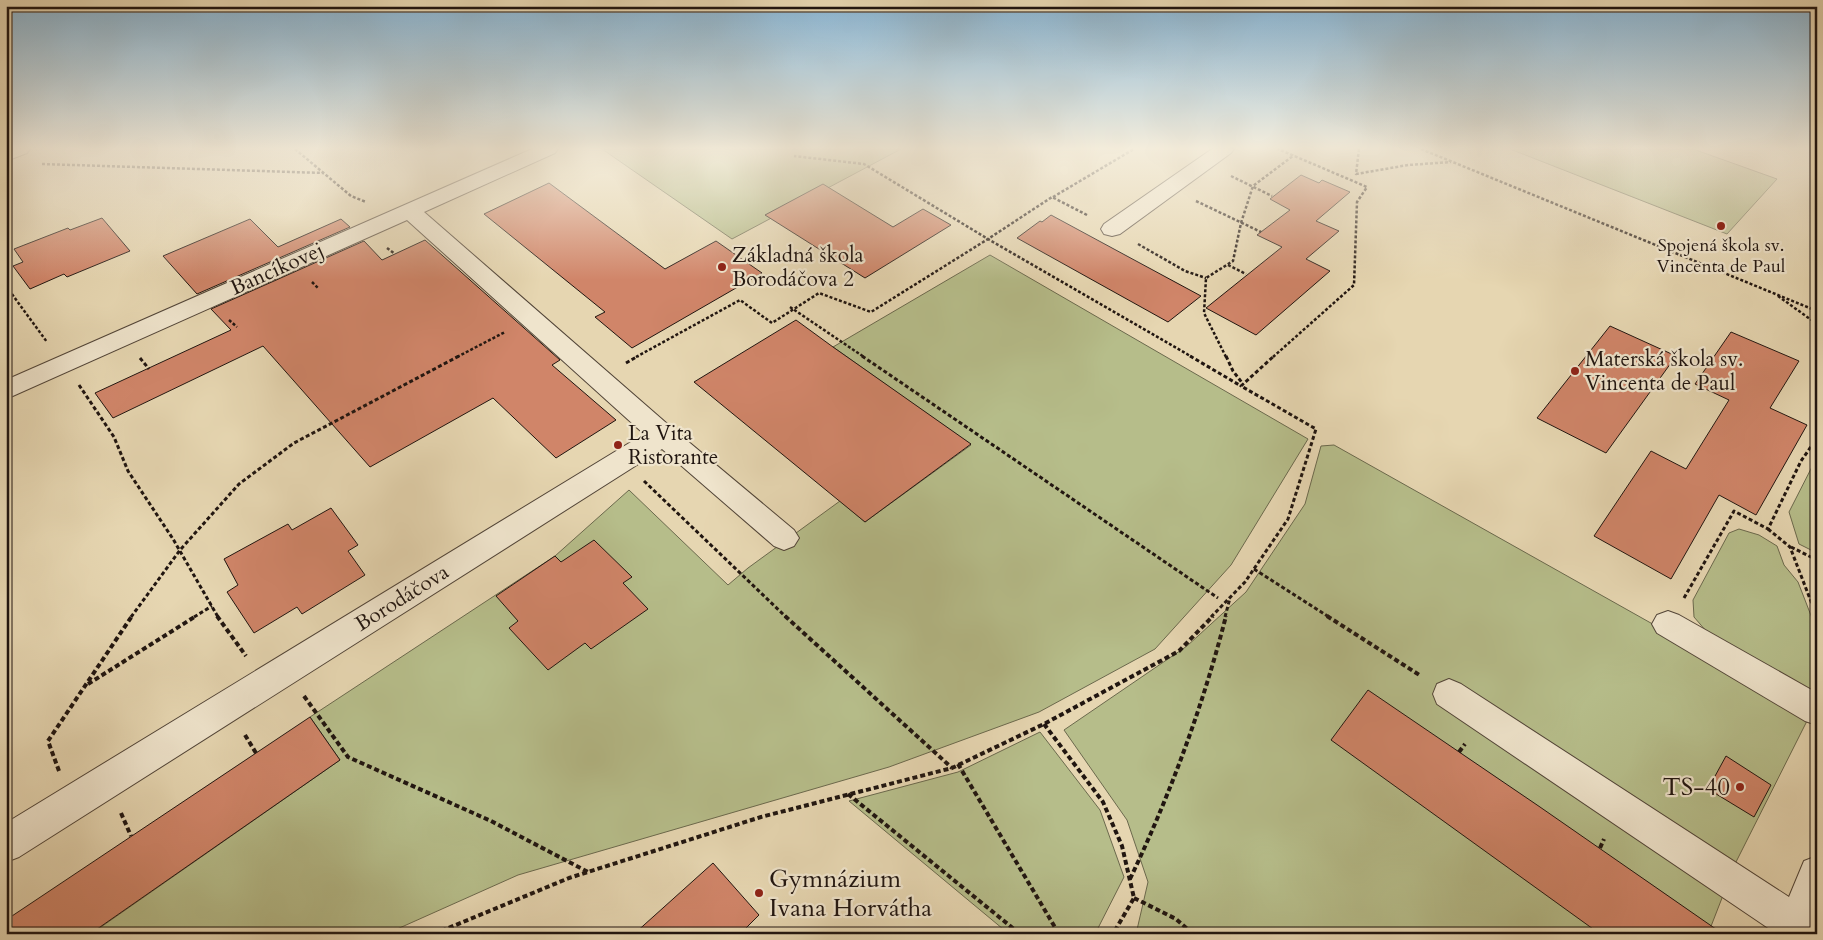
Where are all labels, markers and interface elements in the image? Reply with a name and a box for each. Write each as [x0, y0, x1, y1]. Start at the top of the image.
marker: Spojená škola sv. Vincenta de Paul [1715, 220, 1727, 232]
place label: Spojená škola sv. Vincenta de Paul [1657, 233, 1786, 279]
street label: Bancíkovej [226, 236, 328, 302]
place label: Základná škola Borodáčova 2 [732, 241, 864, 294]
marker: Základná škola Borodáčova 2 [716, 261, 728, 273]
place label: Materská škola sv. Vincenta de Paul [1585, 345, 1743, 398]
marker: Materská škola sv. Vincenta de Paul [1569, 365, 1581, 377]
place label: La Vita Ristorante [628, 419, 718, 472]
marker: La Vita Ristorante [612, 439, 624, 451]
street label: Borodáčova [350, 558, 454, 638]
place label: TS-40 [1662, 770, 1730, 804]
marker: TS-40 [1734, 781, 1746, 793]
place label: Gymnázium Ivana Horvátha [769, 862, 932, 925]
marker: Gymnázium Ivana Horvátha [753, 887, 765, 899]

